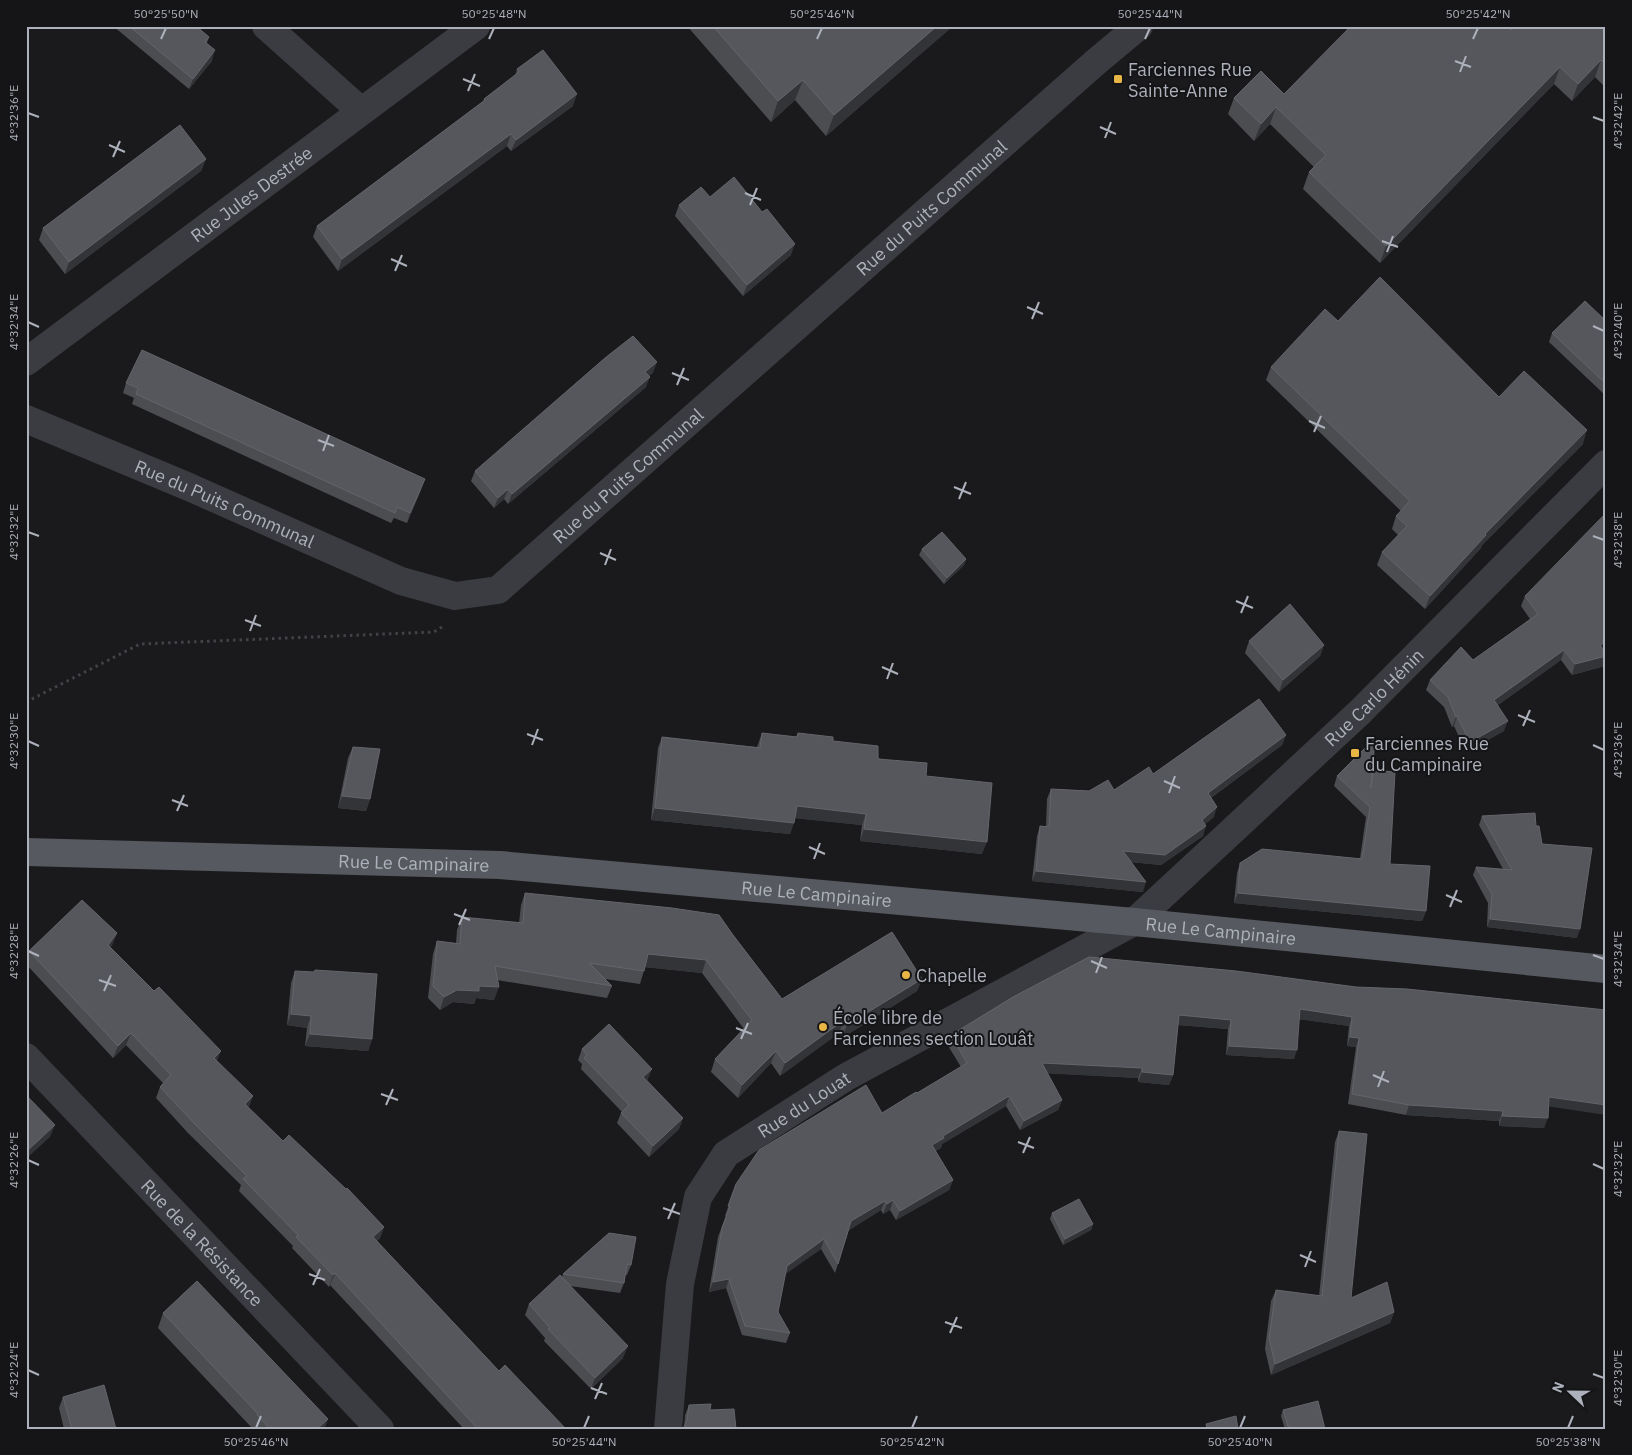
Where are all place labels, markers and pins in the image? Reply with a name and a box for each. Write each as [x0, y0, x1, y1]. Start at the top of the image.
place label: Farciennes Rue Sainte-Anne [1128, 58, 1252, 102]
marker: Farciennes Rue Sainte-Anne [1112, 73, 1124, 85]
place label: Farciennes Rue du Campinaire [1365, 732, 1489, 776]
marker: Farciennes Rue du Campinaire [1349, 747, 1361, 759]
place label: Chapelle [916, 964, 987, 987]
marker: Chapelle [900, 969, 912, 981]
place label: École libre de Farciennes section Louât [833, 1006, 1033, 1050]
marker: École libre de Farciennes section Louât [817, 1021, 829, 1033]

